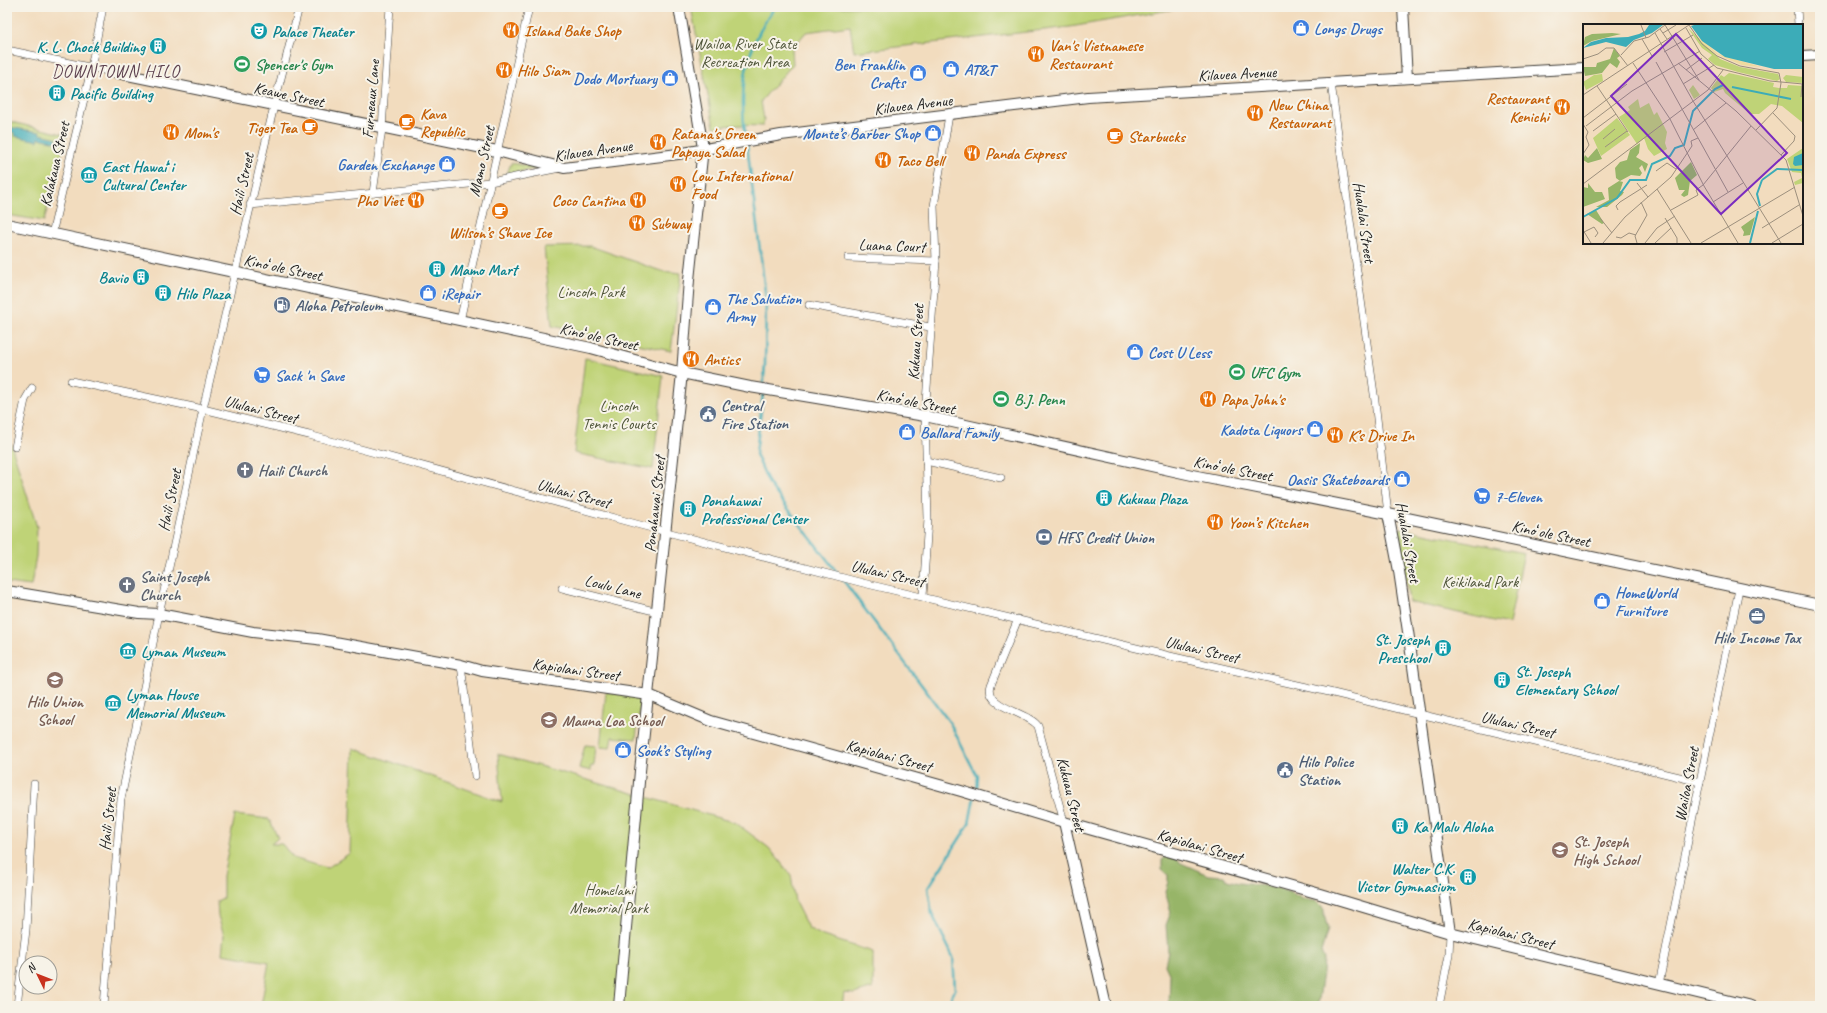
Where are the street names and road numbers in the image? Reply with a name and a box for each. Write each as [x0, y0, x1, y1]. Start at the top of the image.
street label: Furneaux Lane [358, 57, 385, 139]
street label: Kilauea Avenue [1197, 62, 1279, 86]
street label: Keawe Street [252, 78, 327, 112]
street label: Kilauea Avenue [873, 90, 955, 120]
street label: Kalakaua Street [35, 118, 75, 209]
street label: Mamo Street [464, 122, 500, 198]
street label: Kilauea Avenue [553, 135, 635, 166]
street label: Haili Street [225, 150, 259, 217]
street label: Hualalai Street [1348, 180, 1380, 266]
street label: Luana Court [858, 235, 928, 257]
street label: Kinoʻole Street [242, 250, 325, 286]
street label: Kukuau Street [903, 302, 929, 381]
street label: Kinoʻole Street [558, 318, 641, 356]
street label: Kinoʻole Street [875, 385, 958, 420]
street label: Ululani Street [222, 391, 302, 429]
street label: Ponahawai Street [640, 452, 670, 553]
street label: Kinoʻole Street [1192, 452, 1275, 487]
street label: Haili Street [154, 466, 187, 533]
street label: Ululani Street [535, 475, 615, 514]
street label: Hualalai Street [1391, 500, 1425, 586]
street label: Kinoʻole Street [1510, 516, 1593, 552]
street label: Ululani Street [849, 556, 929, 593]
street label: Loulu Lane [583, 570, 645, 604]
street label: Ululani Street [1163, 632, 1243, 669]
street label: Kapiolani Street [531, 654, 623, 686]
street label: Ululani Street [1479, 707, 1559, 744]
street label: Kapiolani Street [844, 735, 936, 778]
street label: Wailoa Street [1670, 744, 1704, 823]
street label: Kukuau Street [1052, 755, 1090, 835]
street label: Haili Street [95, 785, 121, 852]
street label: Kapiolani Street [1155, 824, 1247, 868]
street label: Kapiolani Street [1466, 914, 1558, 955]

